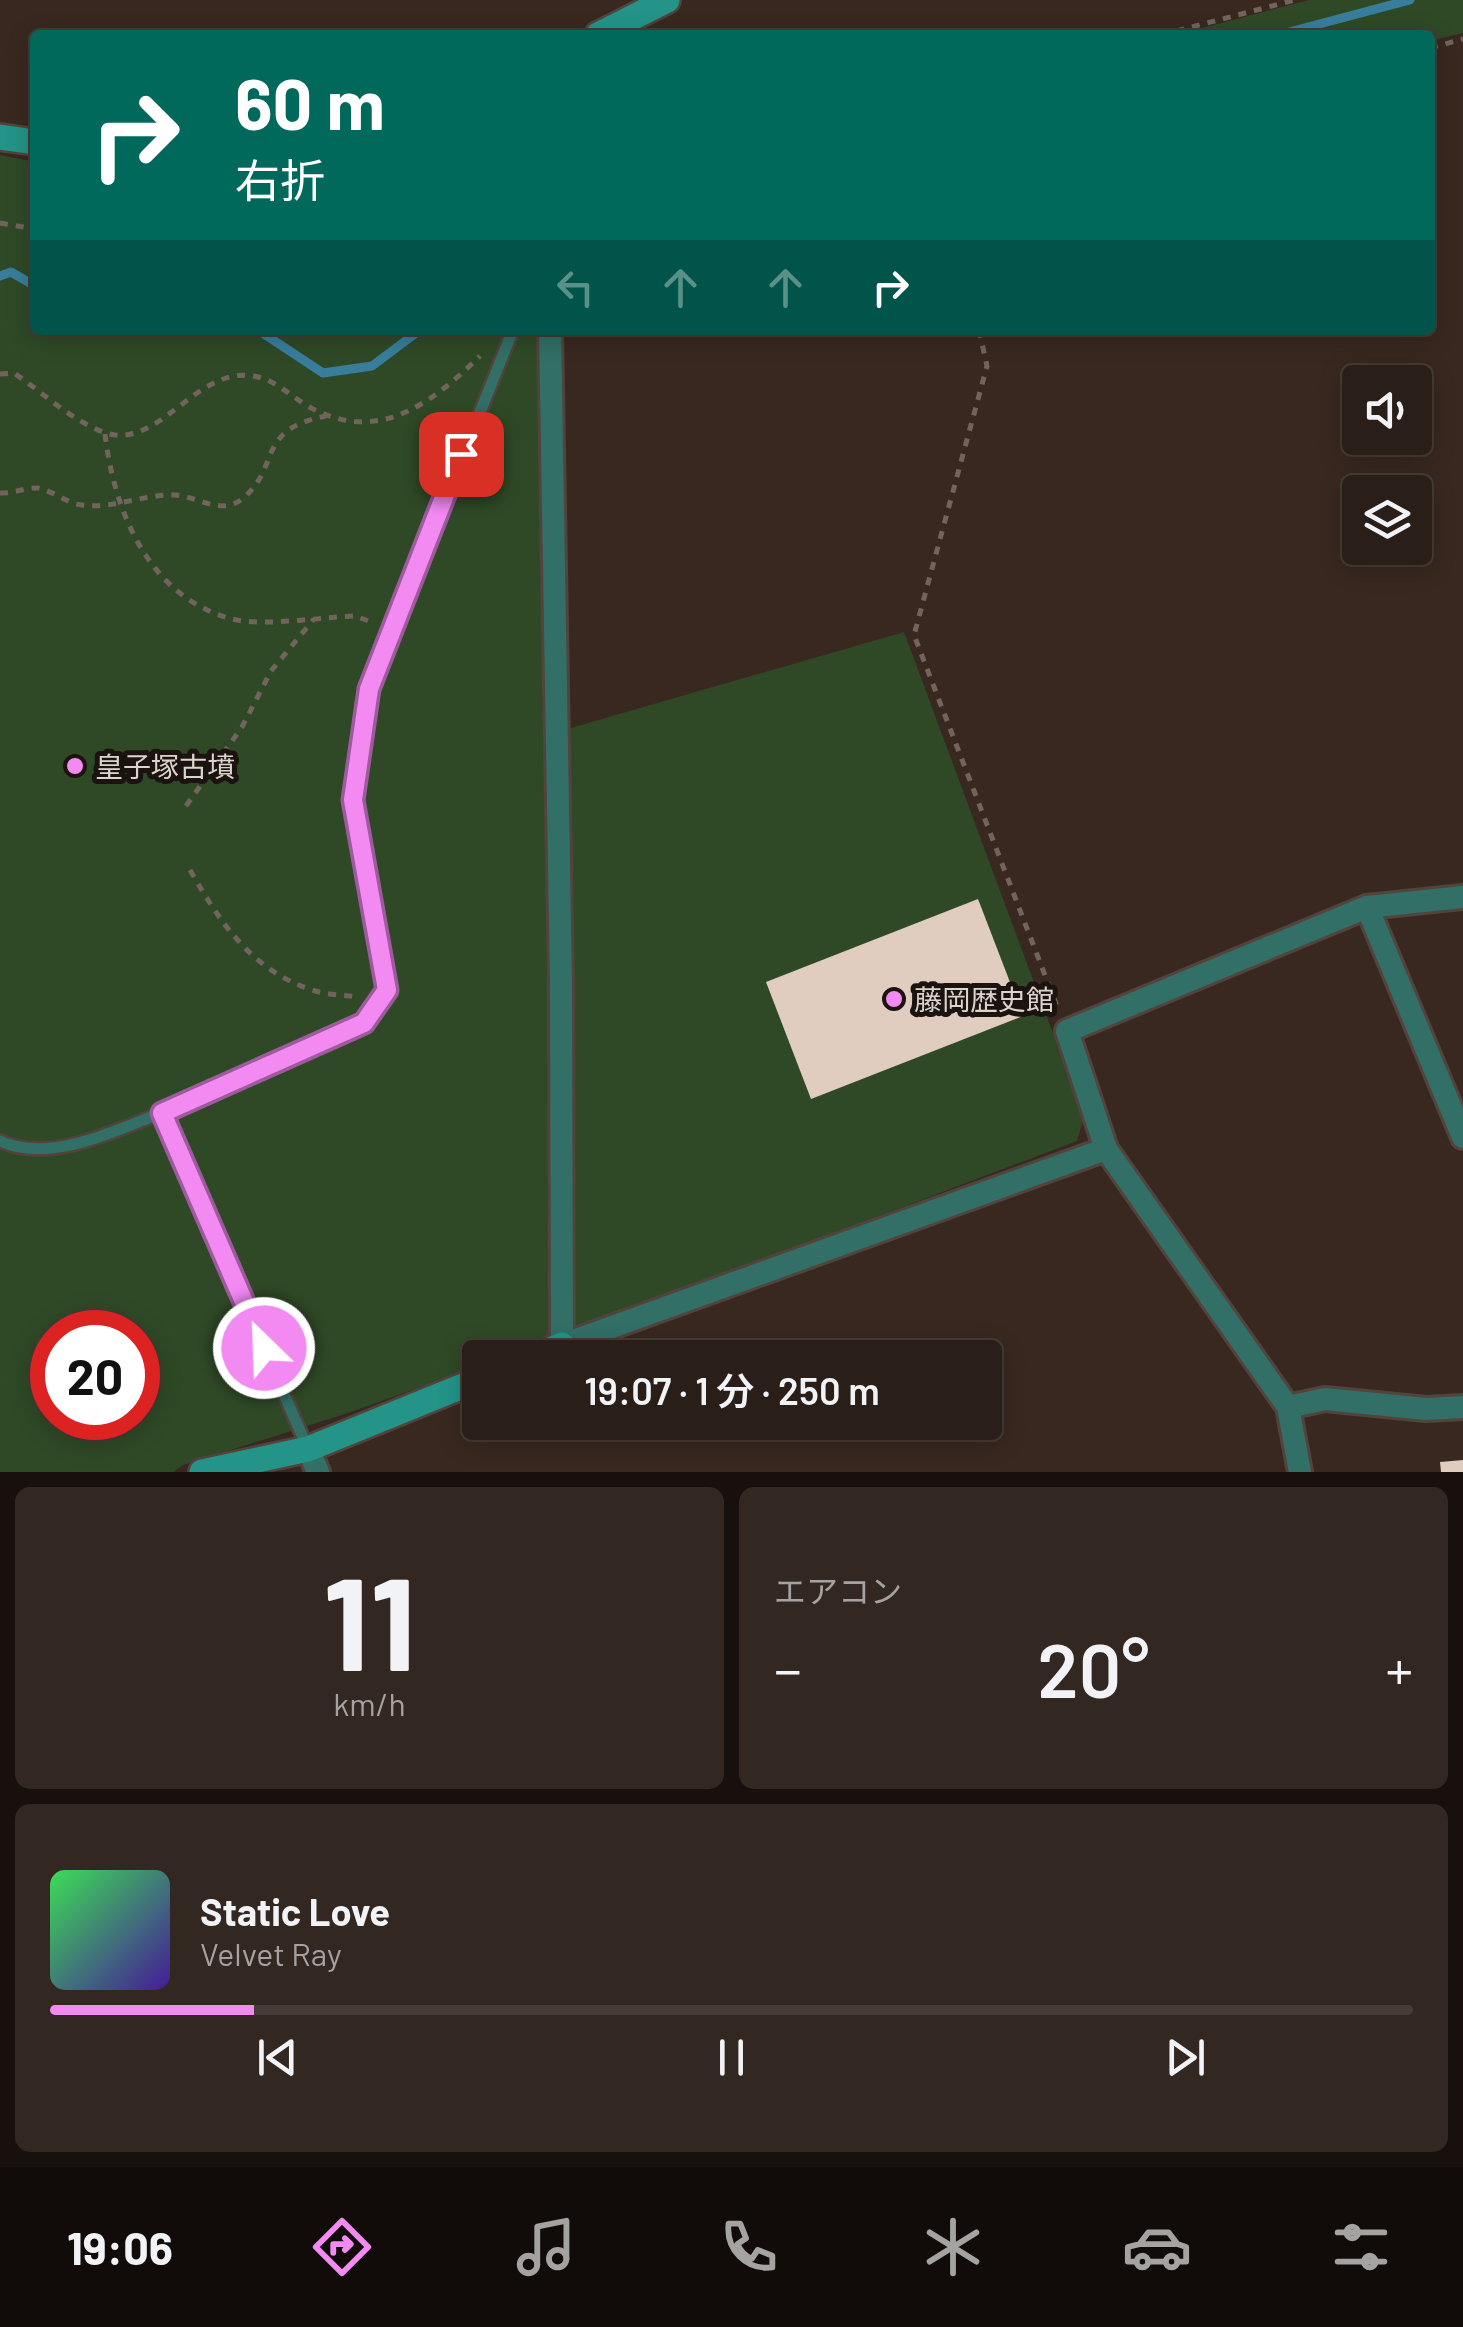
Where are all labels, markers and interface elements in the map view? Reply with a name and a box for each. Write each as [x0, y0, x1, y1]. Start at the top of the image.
text: 60 m [235, 60, 385, 144]
icon: right [70, 70, 200, 200]
text: 右折 [235, 152, 325, 206]
icon: left [548, 260, 603, 315]
icon: ahead [653, 260, 708, 315]
icon: ahead [758, 260, 813, 315]
icon: right [863, 260, 918, 315]
map controls [1342, 365, 1432, 565]
button: sound [1342, 365, 1432, 455]
pin [419, 412, 504, 497]
icon: arrive [434, 427, 489, 482]
button: layers [1342, 475, 1432, 565]
place label: 皇子塚古墳 [95, 749, 235, 783]
marker: 皇子塚古墳 [64, 755, 86, 777]
place label: 藤岡歴史館 [914, 982, 1054, 1016]
marker: 藤岡歴史館 [883, 988, 905, 1010]
position arrow [212, 1296, 316, 1400]
speed limit sign: 20 [30, 1310, 160, 1440]
text: 19:07 · 1 分 · 250 m [584, 1367, 880, 1413]
text: 11 [323, 1541, 416, 1697]
text: エアコン [774, 1571, 902, 1609]
text: 20° [1037, 1623, 1150, 1713]
text: − [774, 1635, 802, 1701]
text: + [1385, 1635, 1413, 1701]
text: km/h [333, 1684, 406, 1722]
text: Static Love [200, 1888, 390, 1934]
text: Velvet Ray [200, 1934, 342, 1972]
icon: previous [250, 2030, 305, 2085]
icon: pause [704, 2030, 759, 2085]
icon: next [1158, 2030, 1213, 2085]
icon: directions [307, 2212, 377, 2282]
icon: music [511, 2212, 581, 2282]
icon: phone [714, 2212, 784, 2282]
icon: climate [918, 2212, 988, 2282]
icon: car [1122, 2212, 1192, 2282]
icon: filters [1326, 2212, 1396, 2282]
text: 19:06 [67, 2220, 173, 2274]

